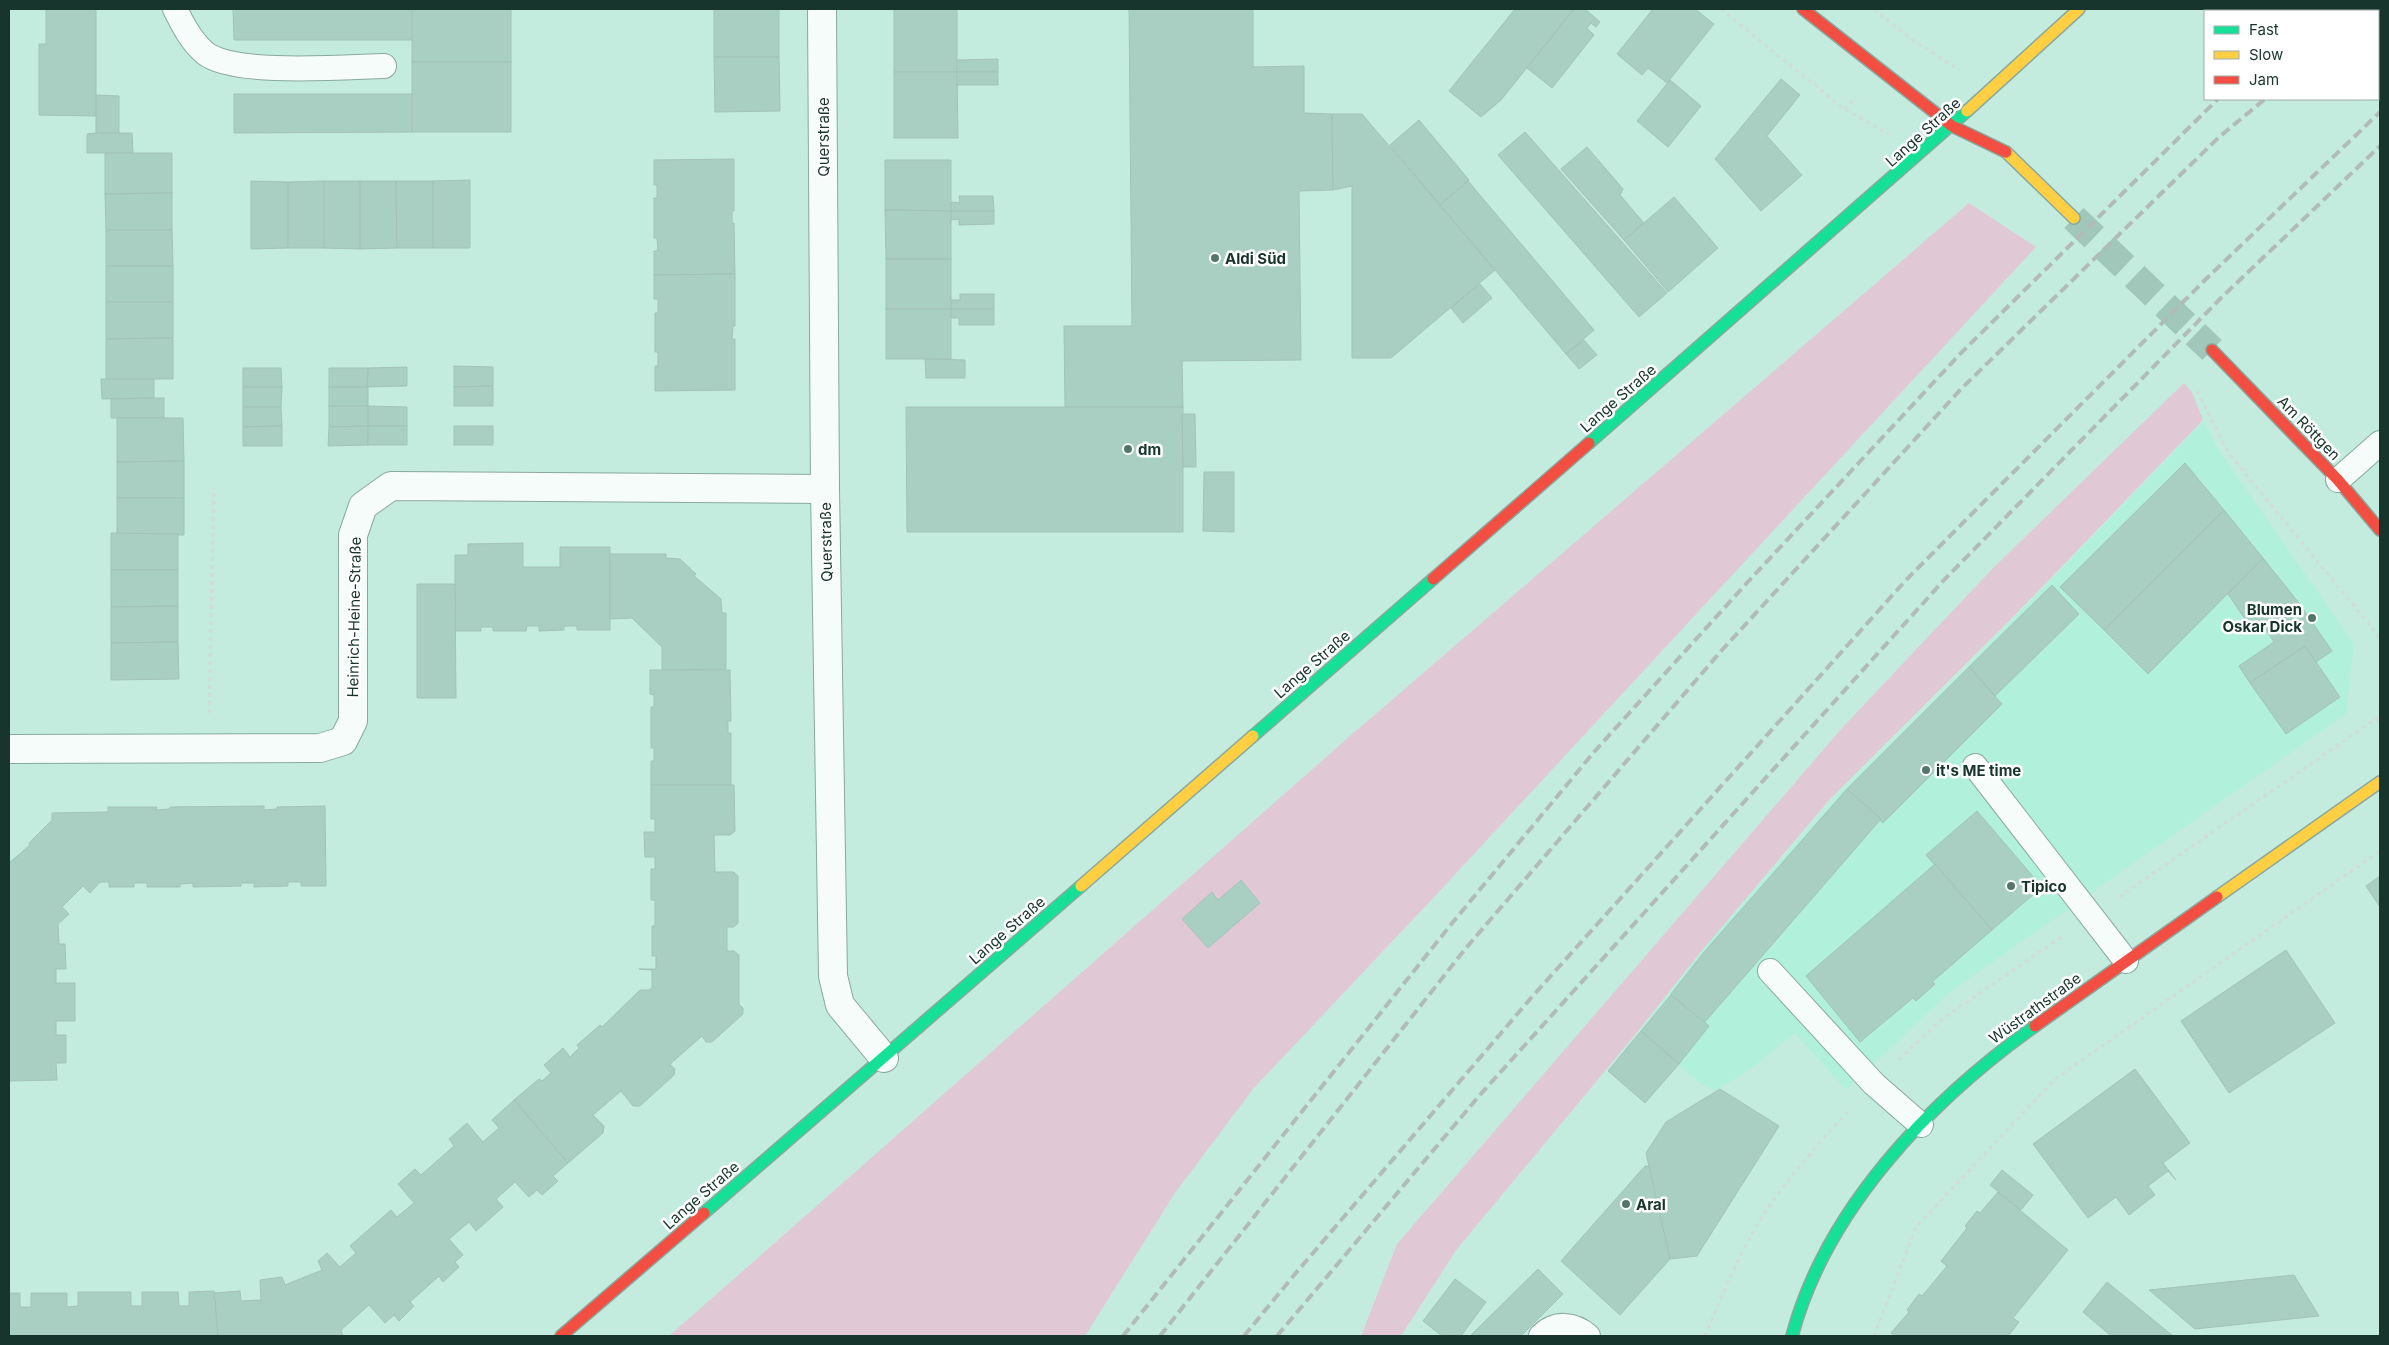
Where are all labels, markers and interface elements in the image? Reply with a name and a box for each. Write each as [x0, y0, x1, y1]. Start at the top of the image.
legend [2204, 10, 2379, 100]
text: Fast [2249, 20, 2279, 39]
text: Slow [2249, 45, 2283, 64]
text: Jam [2249, 70, 2279, 89]
street label: Lange Straße [1882, 93, 1964, 171]
street label: Querstraße [814, 97, 833, 177]
place label: Aldi Süd [1225, 249, 1286, 268]
marker: Aldi Süd [1209, 252, 1221, 264]
street label: Lange Straße [1576, 360, 1660, 436]
street label: Am Röttgen [2274, 392, 2344, 464]
place label: dm [1138, 440, 1161, 459]
marker: dm [1122, 443, 1134, 455]
street label: Querstraße [816, 502, 836, 582]
street label: Heinrich-Heine-Straße [343, 536, 365, 698]
place label: Blumen Oskar Dick [2223, 600, 2302, 636]
marker: Blumen Oskar Dick [2306, 612, 2318, 624]
street label: Lange Straße [1270, 626, 1354, 702]
place label: it's ME time [1936, 761, 2021, 780]
marker: it's ME time [1920, 764, 1932, 776]
place label: Tipico [2021, 877, 2067, 896]
marker: Tipico [2005, 880, 2017, 892]
street label: Lange Straße [965, 892, 1049, 968]
street label: Wüstrathstraße [1985, 968, 2085, 1048]
street label: Lange Straße [659, 1157, 743, 1233]
place label: Aral [1636, 1195, 1666, 1214]
marker: Aral [1620, 1198, 1632, 1210]

